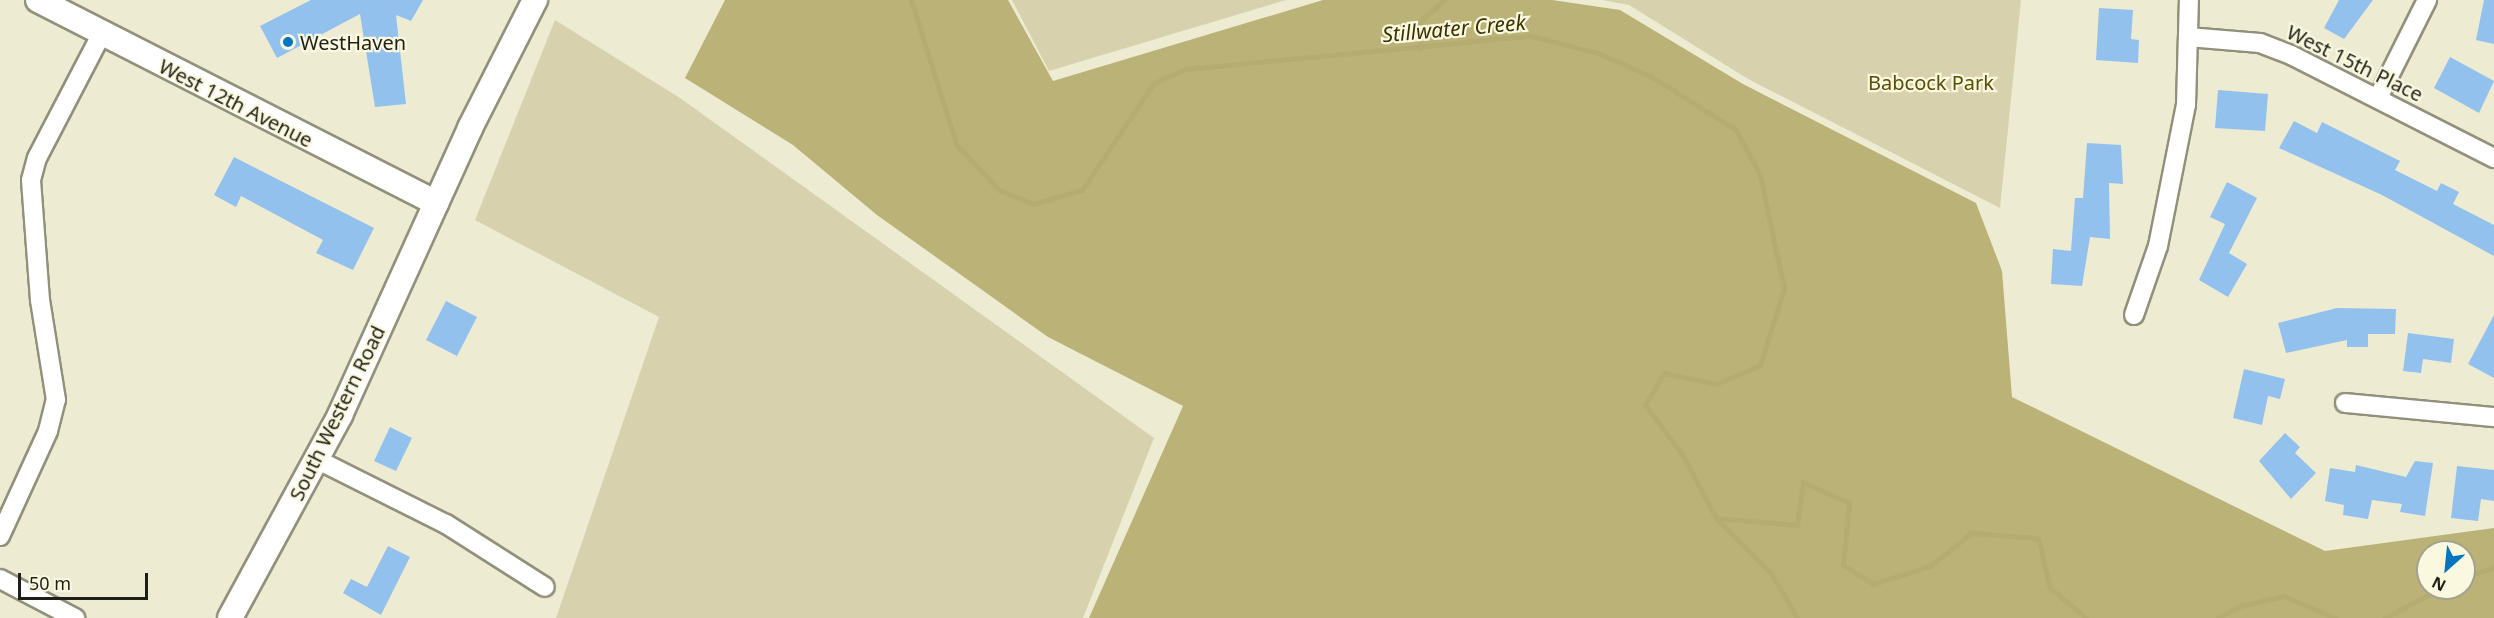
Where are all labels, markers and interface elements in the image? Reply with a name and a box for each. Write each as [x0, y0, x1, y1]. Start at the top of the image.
water label: Stillwater Creek [1381, 9, 1527, 47]
street label: West 15th Place [2283, 20, 2427, 106]
place label: WestHaven [300, 30, 406, 54]
marker: WestHaven [281, 35, 295, 49]
street label: West 12th Avenue [155, 54, 317, 152]
park label: Babcock Park [1868, 70, 1994, 94]
street label: South Western Road [284, 322, 390, 504]
north arrow [2416, 540, 2476, 600]
scale bar [21, 561, 152, 599]
text: 50 m [29, 571, 71, 595]
text: N [2428, 572, 2450, 597]

